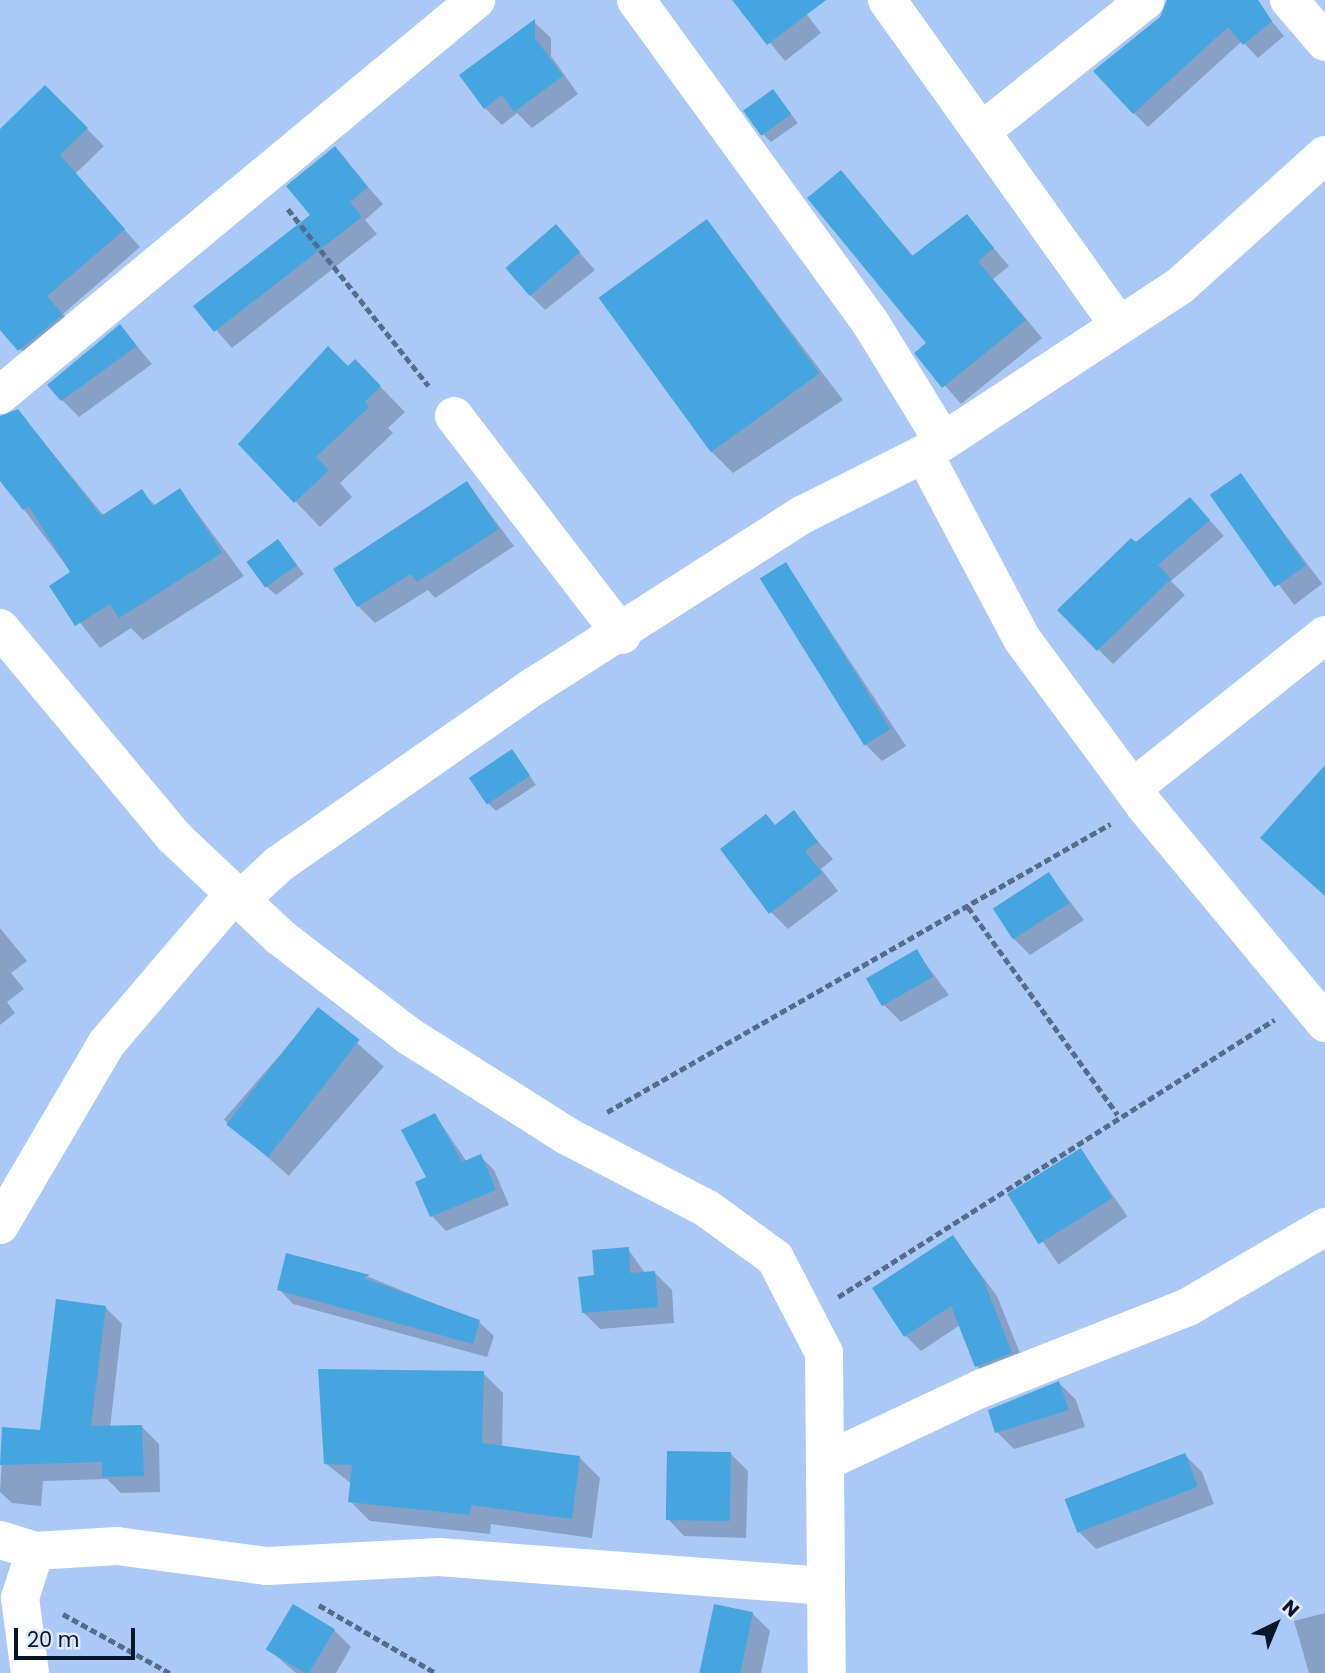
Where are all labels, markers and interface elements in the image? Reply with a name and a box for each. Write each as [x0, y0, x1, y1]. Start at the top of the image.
north arrow [1241, 1589, 1311, 1659]
text: N [1276, 1594, 1305, 1623]
scale bar [18, 1614, 138, 1658]
text: 20 m [27, 1625, 80, 1654]

